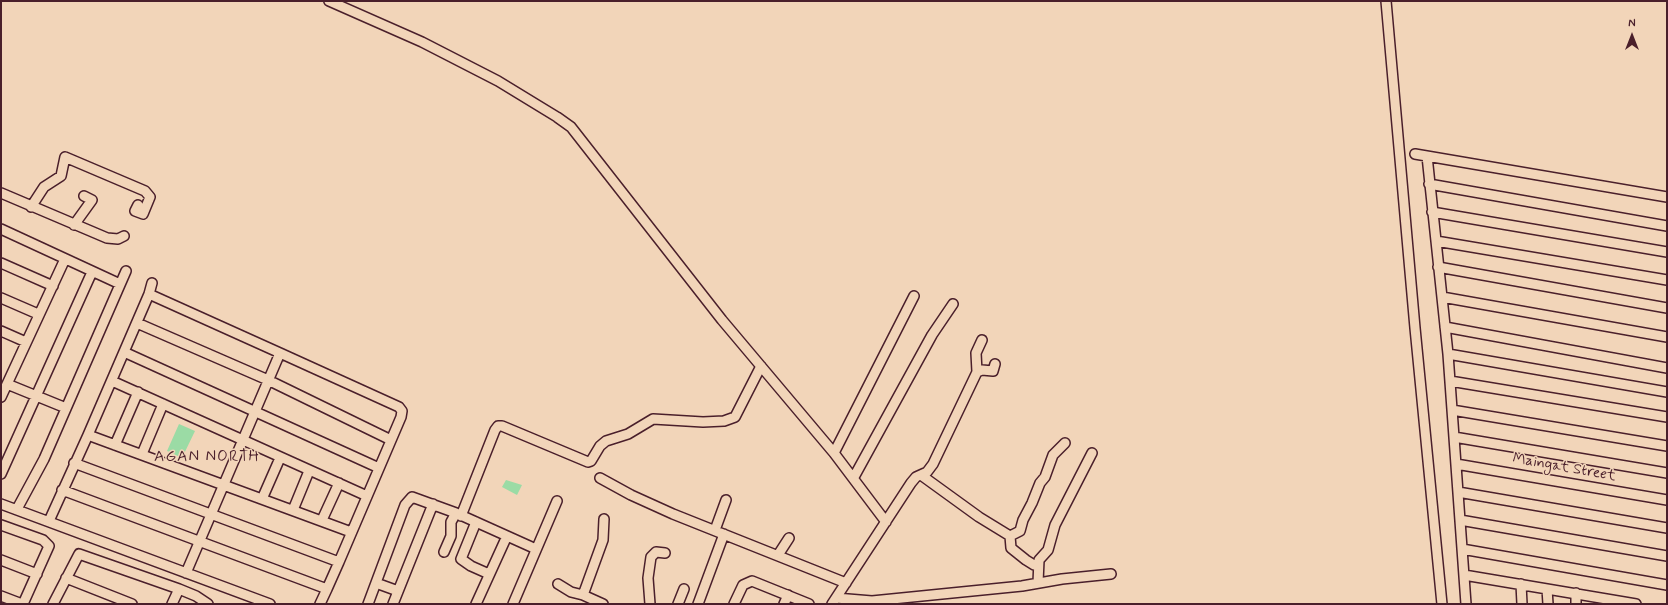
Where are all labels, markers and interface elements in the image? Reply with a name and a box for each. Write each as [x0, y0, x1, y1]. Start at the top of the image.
north arrow [1612, 16, 1652, 56]
text: N [1628, 17, 1636, 31]
district label: AGAN NORTH [154, 448, 260, 468]
street label: Maingat Street [1511, 450, 1617, 486]

